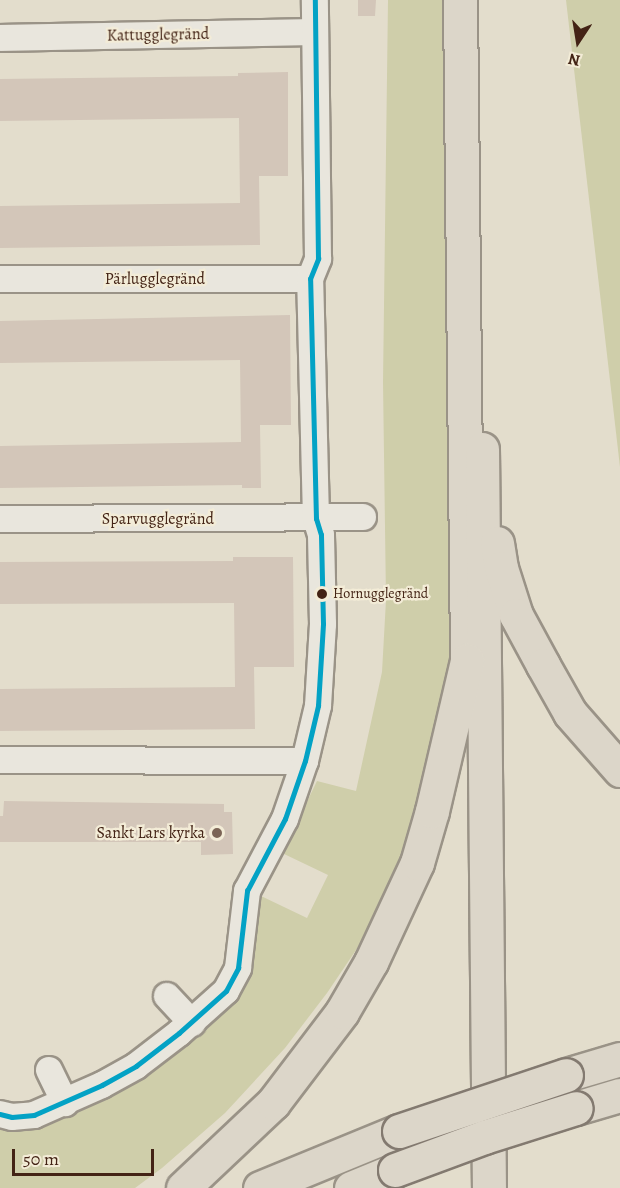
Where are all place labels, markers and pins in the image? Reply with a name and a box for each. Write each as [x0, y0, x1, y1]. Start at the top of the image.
place label: Hornugglegränd [333, 586, 428, 602]
marker: Hornugglegränd [316, 588, 328, 600]
place label: Sankt Lars kyrka [97, 823, 205, 843]
marker: Sankt Lars kyrka [210, 826, 224, 840]

